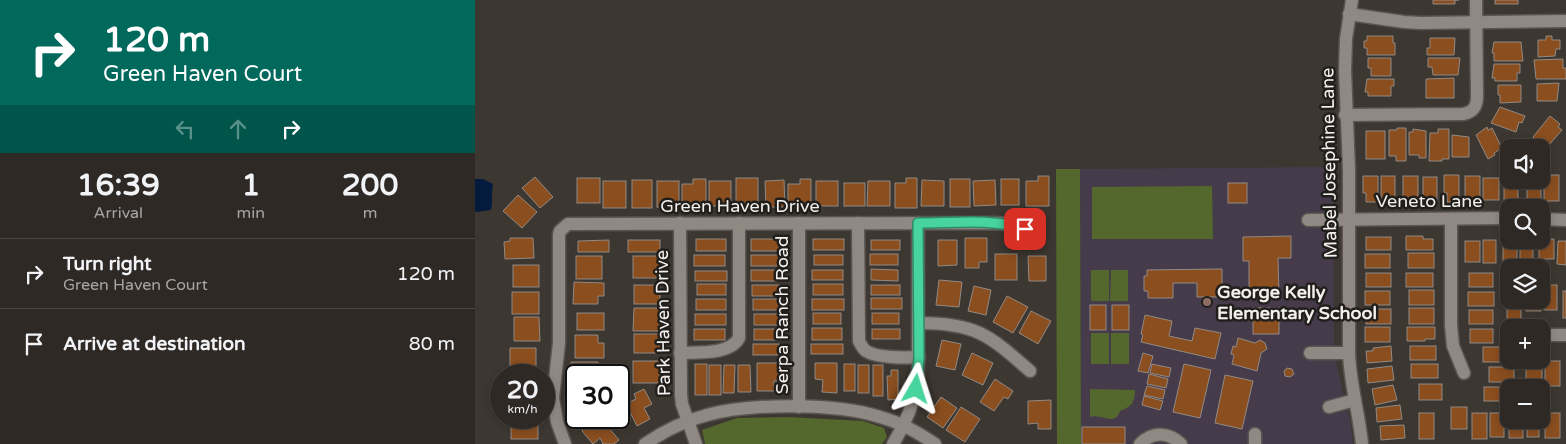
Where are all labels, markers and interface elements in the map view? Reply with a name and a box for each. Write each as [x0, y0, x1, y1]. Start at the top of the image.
text: 120 m [103, 19, 210, 61]
icon: right [20, 20, 85, 85]
text: Green Haven Court [103, 61, 302, 87]
street label: Mabel Josephine Lane [1316, 68, 1342, 258]
icon: left [171, 115, 199, 143]
icon: ahead [224, 115, 252, 143]
icon: right [277, 115, 305, 143]
map controls [1500, 139, 1550, 429]
button: sound [1500, 139, 1550, 189]
text: 16:39 [77, 167, 160, 204]
text: 1 [241, 167, 260, 204]
text: 200 [342, 167, 398, 204]
street label: Veneto Lane [1376, 190, 1482, 212]
street label: Green Haven Drive [660, 195, 820, 217]
button: search [1500, 199, 1550, 249]
text: Arrival [94, 203, 143, 223]
text: min [237, 203, 265, 223]
text: m [363, 203, 377, 223]
pin [1004, 208, 1046, 250]
icon: arrive [1011, 215, 1039, 243]
street label: Serpa Ranch Road [771, 236, 793, 394]
street label: Park Haven Drive [651, 250, 675, 396]
text: Turn right [63, 253, 151, 275]
button: layers [1500, 259, 1550, 309]
icon: right [20, 260, 48, 288]
text: 120 m [397, 263, 455, 285]
text: Green Haven Court [63, 275, 208, 295]
place label: George Kelly Elementary School [1217, 281, 1377, 324]
marker: George Kelly Elementary School [1201, 296, 1213, 308]
button: + [1500, 319, 1550, 369]
icon: arrive [20, 330, 48, 358]
text: Arrive at destination [63, 333, 246, 355]
text: 80 m [409, 333, 455, 355]
position arrow [889, 362, 941, 414]
speed limit sign: 30 [565, 364, 630, 429]
text: 20 [507, 375, 538, 405]
button: − [1500, 379, 1550, 429]
text: km/h [507, 402, 538, 416]

